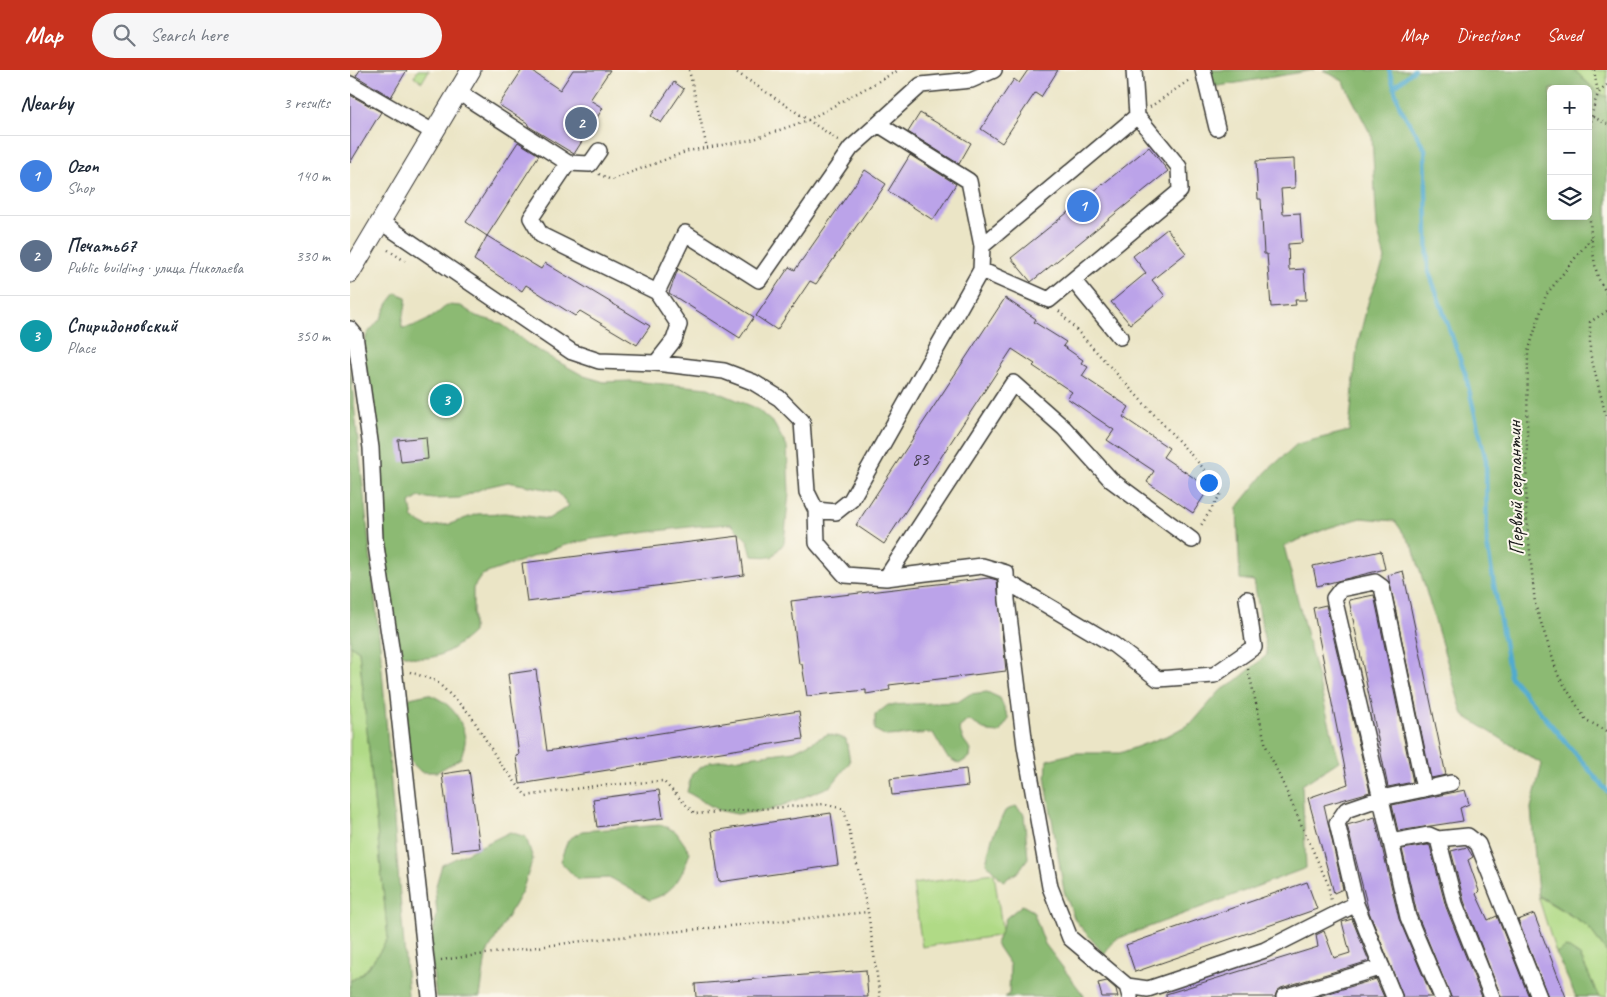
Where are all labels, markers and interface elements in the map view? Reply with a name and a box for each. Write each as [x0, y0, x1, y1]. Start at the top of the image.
search box [92, 13, 442, 58]
text: Map [25, 20, 62, 50]
icon: search [110, 21, 138, 49]
text: Search here [150, 23, 228, 47]
text: Map [1401, 24, 1428, 46]
text: Directions [1456, 24, 1519, 46]
text: Saved [1547, 24, 1582, 46]
map controls [1547, 85, 1592, 220]
button: + [1547, 85, 1592, 130]
text: Nearby [20, 90, 73, 116]
text: 3 results [283, 93, 330, 113]
pin: 2 [565, 104, 597, 142]
button: − [1547, 130, 1592, 175]
text: Ozon [67, 154, 99, 178]
text: 1 [32, 166, 40, 186]
text: 140 m [296, 166, 330, 186]
button: layers [1547, 175, 1592, 220]
text: Shop [67, 178, 94, 198]
pin: 1 [1067, 187, 1099, 225]
text: Печать67 [67, 234, 136, 258]
text: 2 [32, 246, 40, 266]
text: 330 m [296, 246, 330, 266]
text: Public building · улица Николаева [67, 258, 243, 278]
text: Спиридоновский [67, 314, 177, 338]
text: 3 [32, 326, 40, 346]
text: 350 m [296, 326, 330, 346]
text: Place [67, 338, 95, 358]
pin: 3 [430, 381, 462, 419]
street label: Первый серпантин [1501, 419, 1529, 555]
house number: 83 [911, 447, 930, 471]
your location [1196, 470, 1222, 496]

